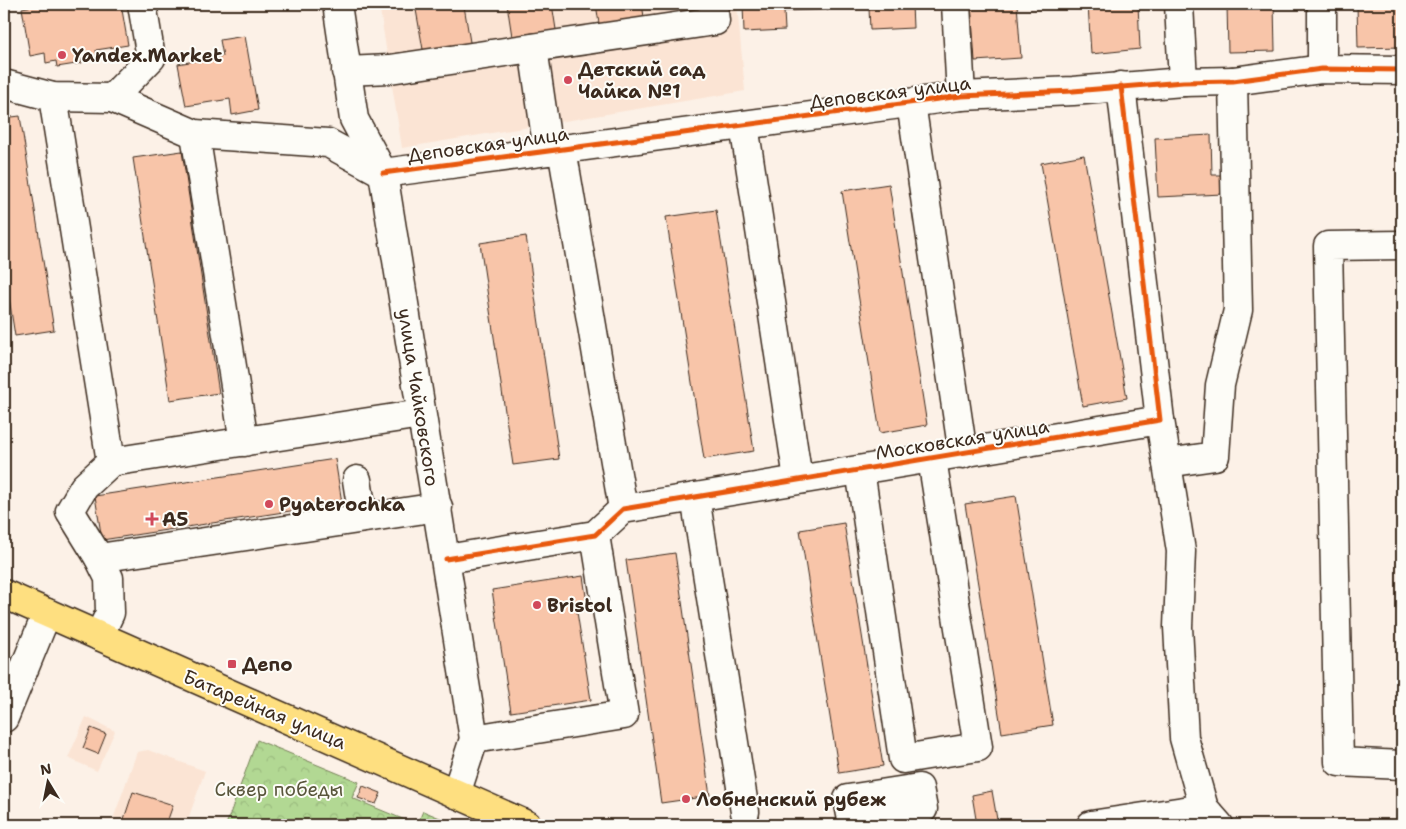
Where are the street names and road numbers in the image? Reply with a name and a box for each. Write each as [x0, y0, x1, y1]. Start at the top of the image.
street label: Деповская улица [808, 70, 972, 115]
street label: Деповская улица [406, 121, 570, 168]
street label: улица Чайковского [392, 306, 445, 488]
street label: Московская улица [873, 413, 1051, 466]
street label: Батарейная улица [179, 664, 350, 755]

